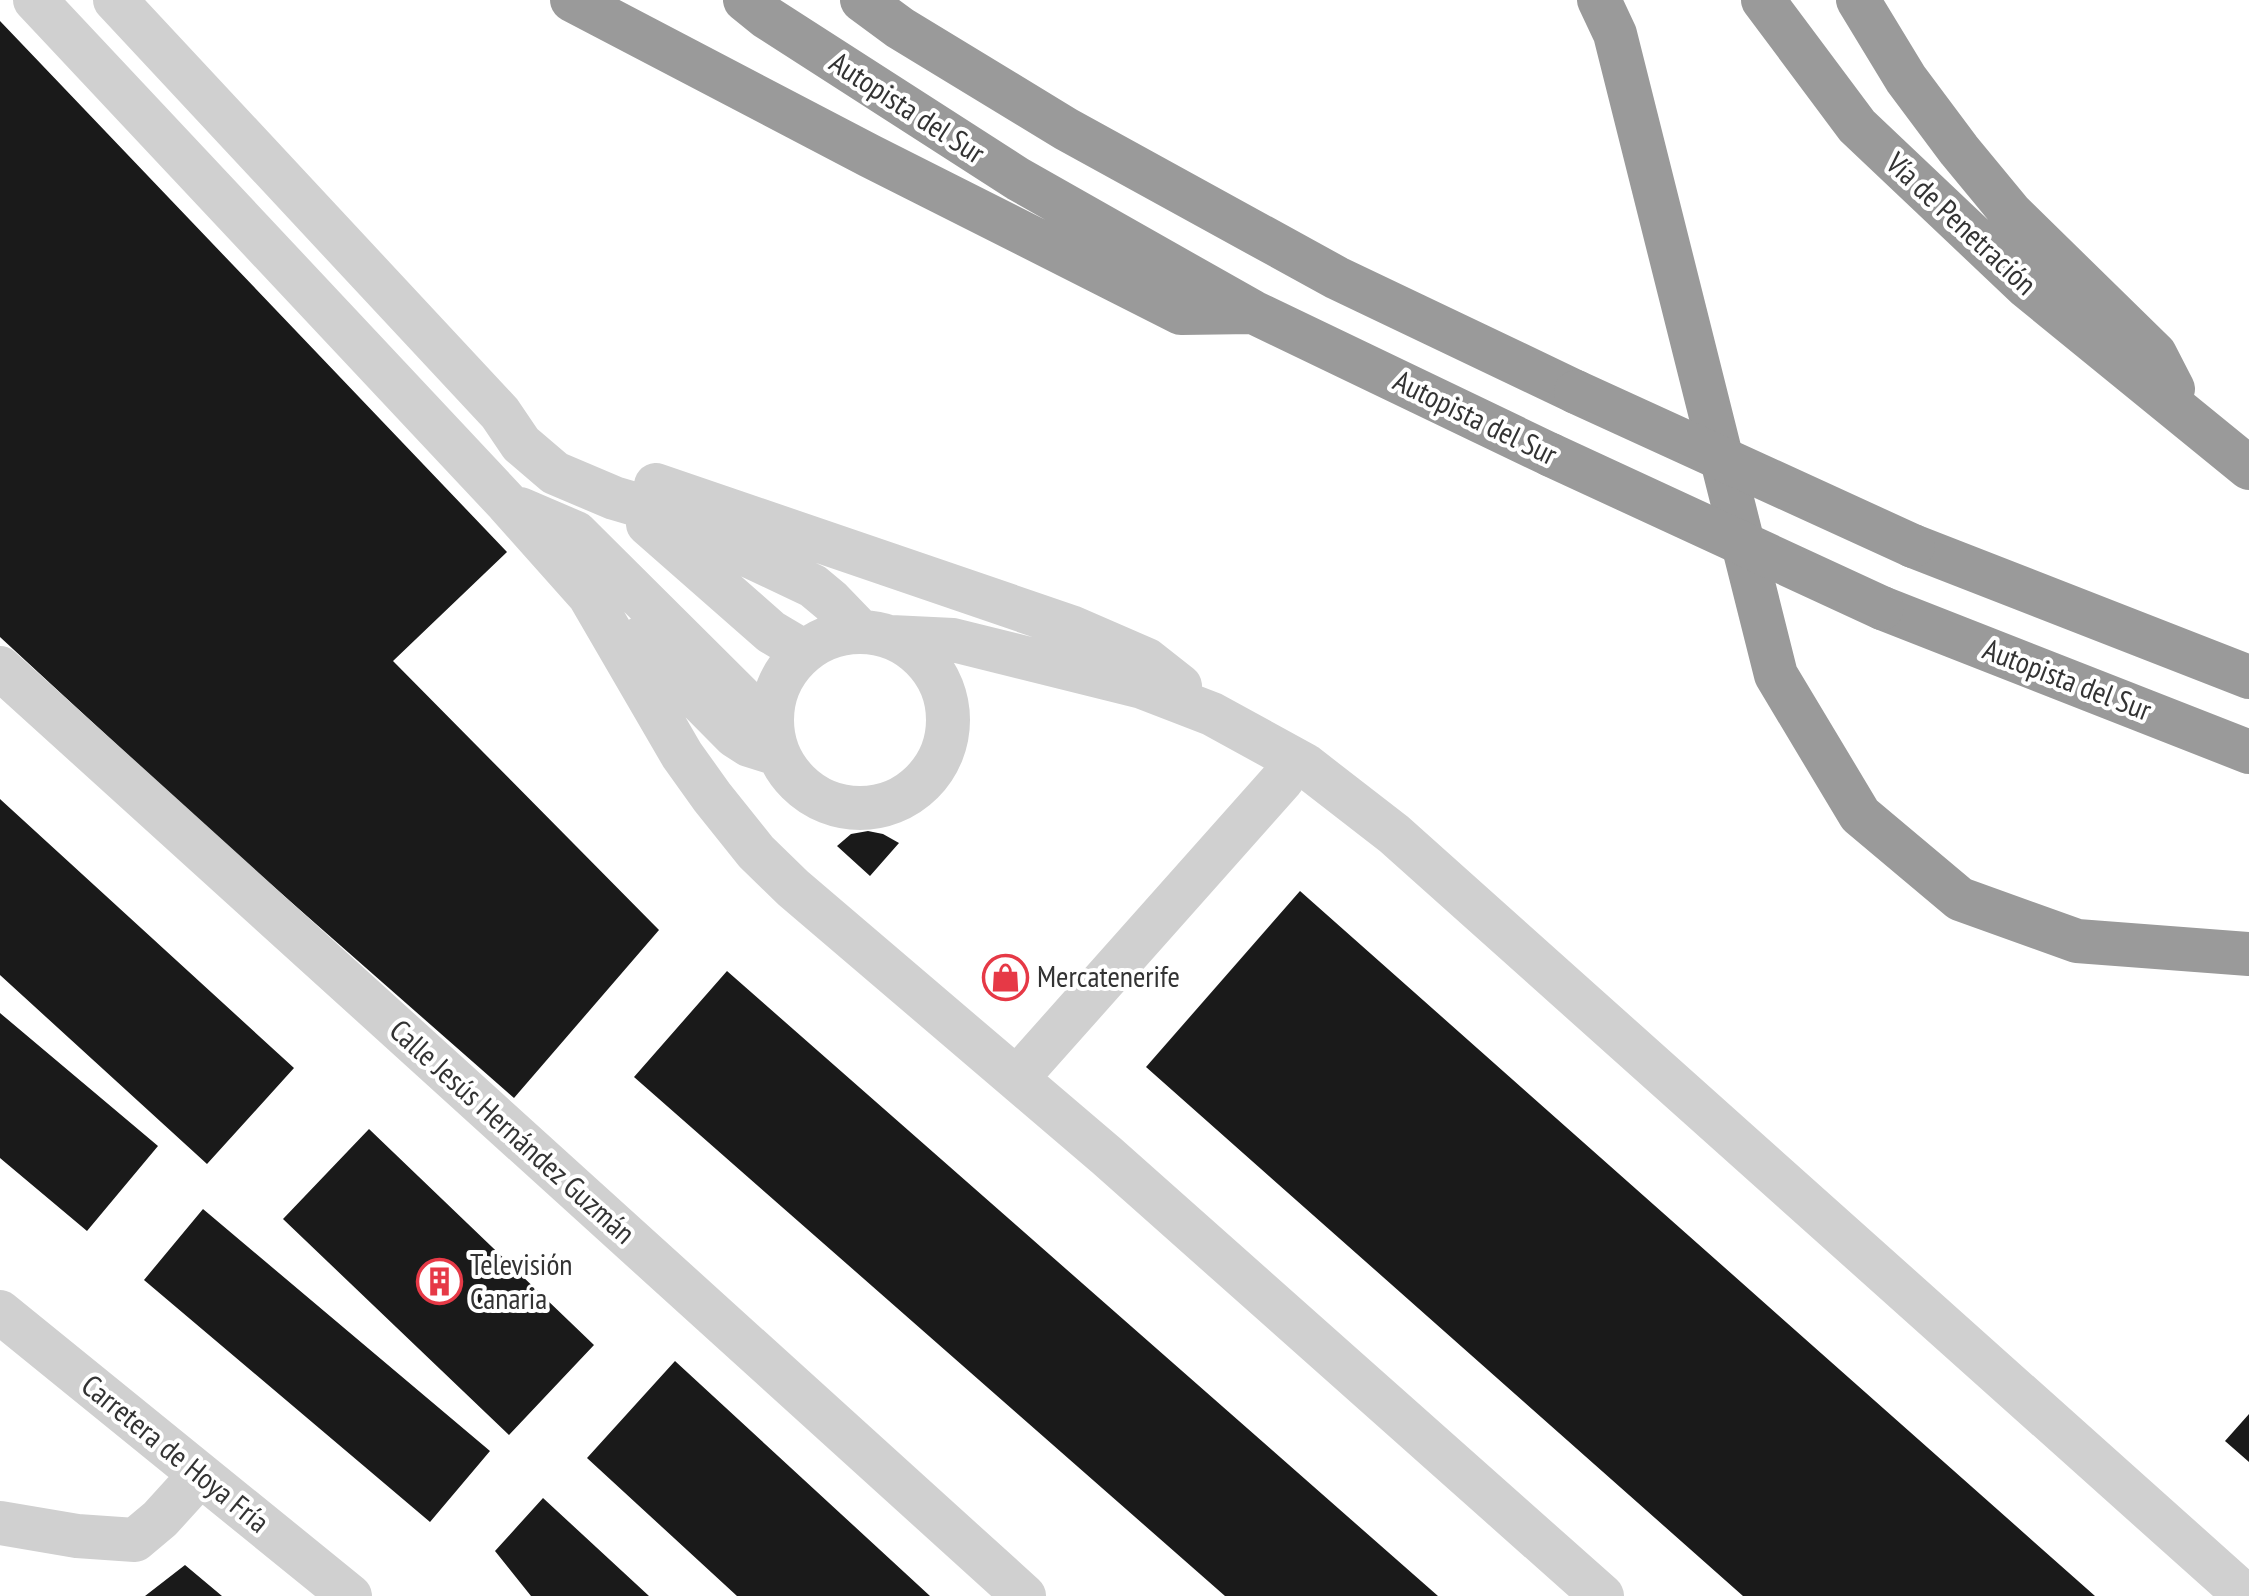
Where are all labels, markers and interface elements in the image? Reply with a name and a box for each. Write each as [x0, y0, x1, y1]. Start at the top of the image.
street label: Autopista del Sur [823, 42, 993, 172]
street label: Vía de Penetración [1878, 143, 2045, 303]
street label: Autopista del Sur [1387, 360, 1565, 473]
street label: Autopista del Sur [1978, 629, 2158, 729]
shop icon: Mercatenerife [982, 953, 1030, 1001]
place label: Mercatenerife [1037, 956, 1180, 995]
street label: Calle Jesús Hernández Guzmán [382, 1010, 644, 1252]
place label: Televisión Canaria [470, 1244, 573, 1317]
building icon: Televisión Canaria [415, 1258, 463, 1306]
street label: Carretera de Hoya Fría [74, 1365, 278, 1540]

